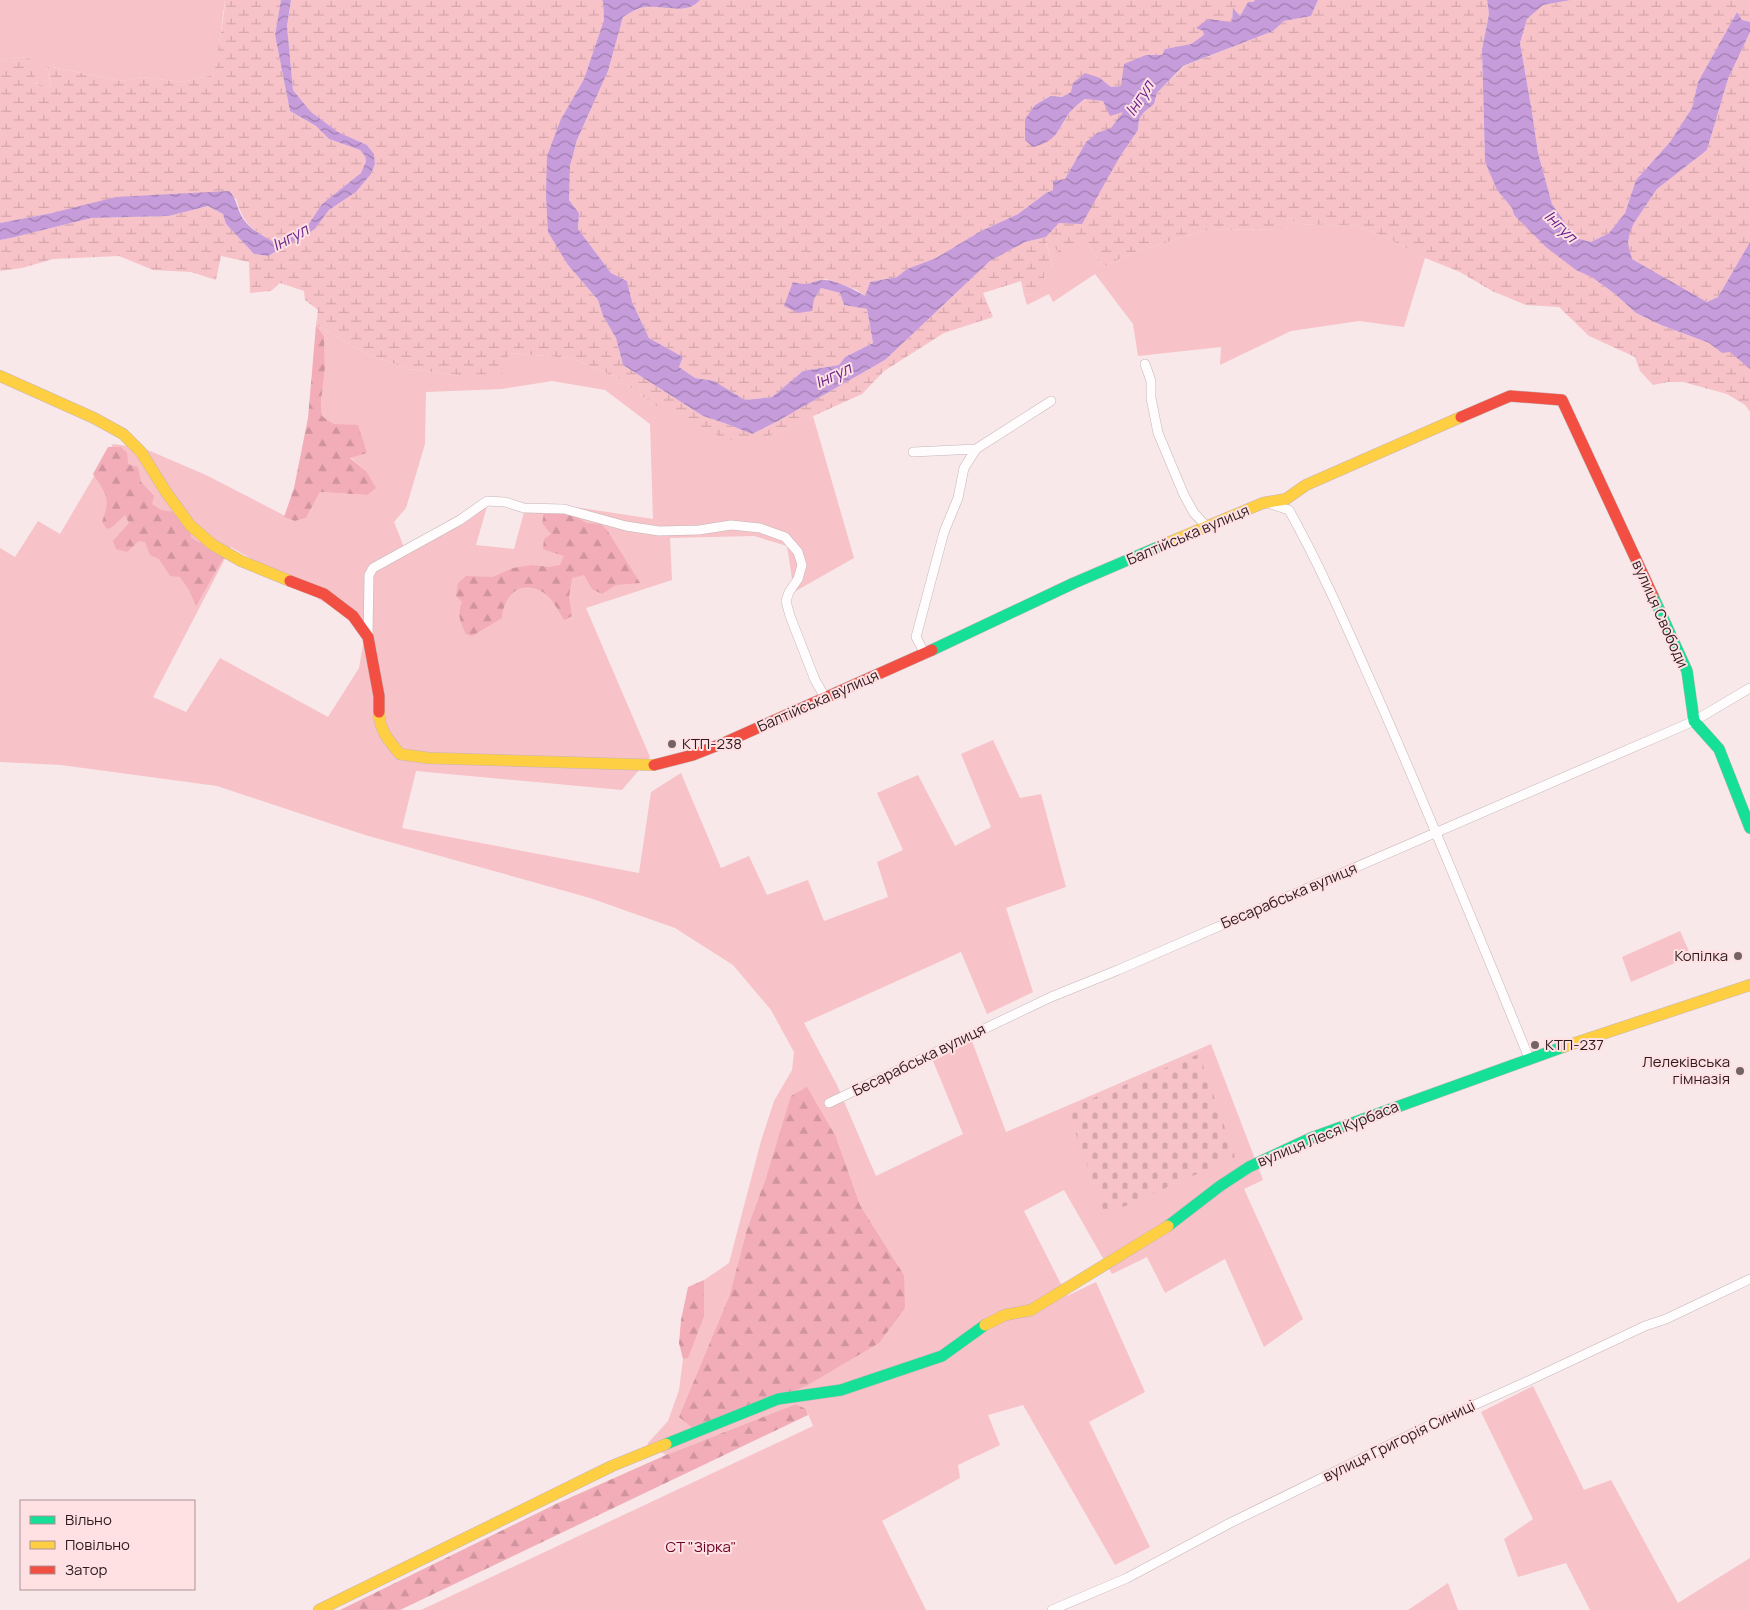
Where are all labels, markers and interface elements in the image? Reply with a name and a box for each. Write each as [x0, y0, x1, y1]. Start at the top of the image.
water label: Інгул [1119, 75, 1160, 120]
water label: Інгул [1540, 205, 1584, 248]
water label: Інгул [268, 218, 313, 256]
water label: Інгул [811, 356, 856, 393]
street label: Балтійська вулиця [1123, 499, 1252, 570]
street label: вулиця Свободи [1627, 556, 1694, 671]
street label: Балтійська вулиця [754, 664, 882, 737]
place label: КТП-238 [682, 733, 742, 754]
marker: КТП-238 [666, 738, 678, 750]
street label: Бесарабська вулиця [1218, 857, 1360, 934]
place label: Копілка [1674, 945, 1728, 966]
marker: Копілка [1732, 950, 1744, 962]
street label: Бесарабська вулиця [849, 1018, 989, 1101]
place label: КТП-237 [1545, 1034, 1604, 1055]
marker: КТП-237 [1529, 1039, 1541, 1051]
place label: Лелеківська гімназія [1642, 1051, 1730, 1089]
marker: Лелеківська гімназія [1734, 1065, 1746, 1077]
street label: вулиця Леся Курбаса [1254, 1096, 1402, 1172]
street label: вулиця Григорія Синиці [1319, 1395, 1478, 1487]
legend [20, 1500, 195, 1590]
text: Вільно [65, 1509, 112, 1530]
text: Повільно [65, 1534, 130, 1555]
park label: СТ "Зірка" [666, 1536, 736, 1557]
text: Затор [65, 1559, 108, 1580]

